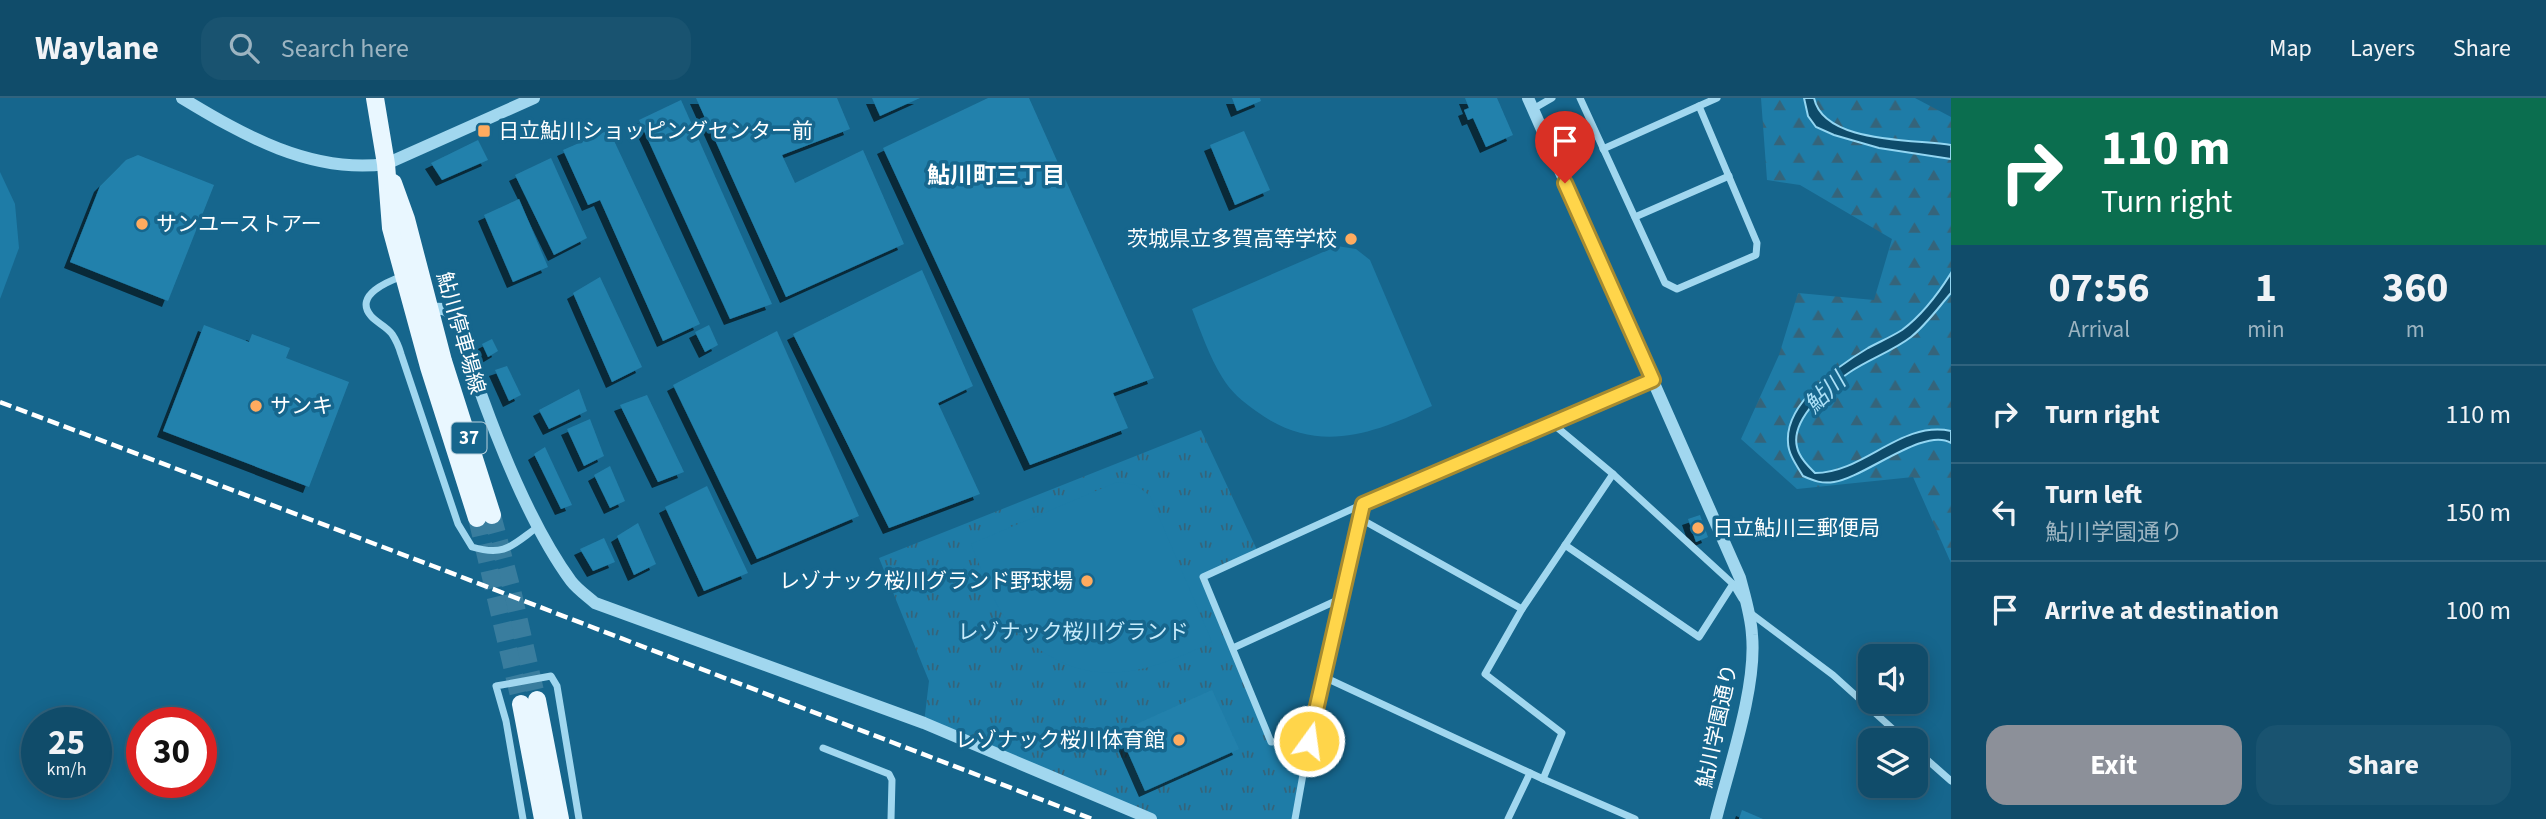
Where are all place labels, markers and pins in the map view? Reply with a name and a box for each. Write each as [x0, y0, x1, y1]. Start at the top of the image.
pin [1535, 111, 1595, 183]
place label: 日立鮎川ショッピングセンター前 [498, 116, 813, 146]
marker: 日立鮎川ショッピングセンター前 [476, 123, 492, 139]
place label: サンユーストアー [156, 209, 322, 239]
marker: サンユーストアー [134, 216, 150, 232]
place label: 茨城県立多賀高等学校 [1127, 224, 1337, 254]
marker: 茨城県立多賀高等学校 [1343, 231, 1359, 247]
place label: サンキ [270, 391, 333, 421]
marker: サンキ [248, 398, 264, 414]
place label: 日立鮎川三郵便局 [1712, 513, 1880, 543]
marker: 日立鮎川三郵便局 [1690, 520, 1706, 536]
place label: レゾナック桜川グランド野球場 [779, 566, 1073, 596]
marker: レゾナック桜川グランド野球場 [1079, 573, 1095, 589]
place label: レゾナック桜川体育館 [955, 725, 1165, 755]
marker: レゾナック桜川体育館 [1171, 732, 1187, 748]

